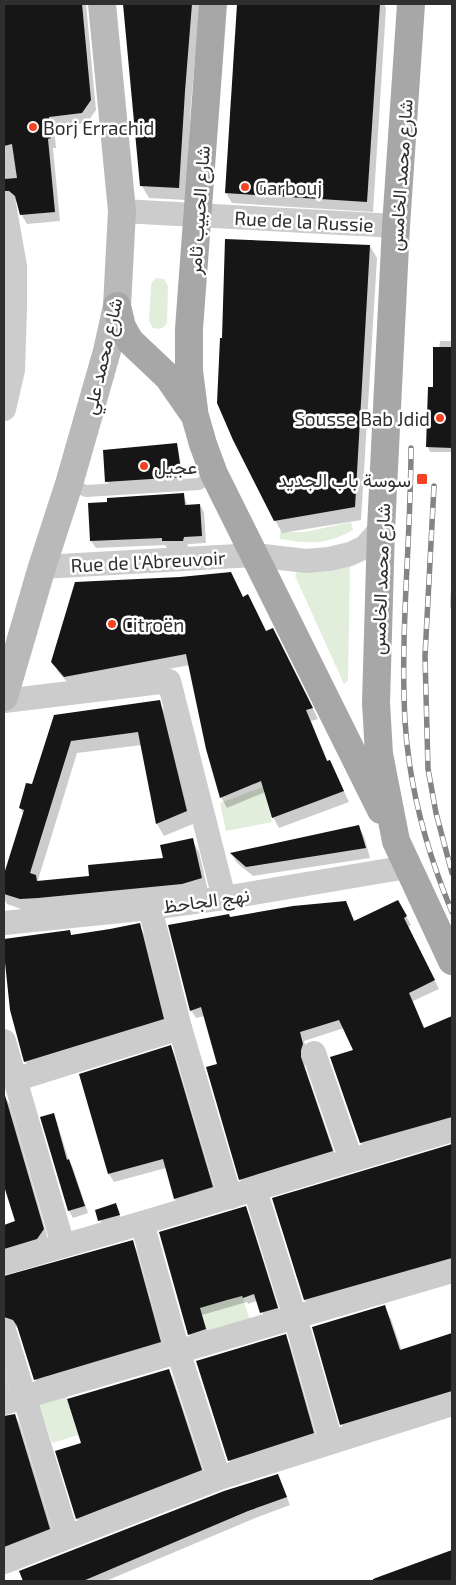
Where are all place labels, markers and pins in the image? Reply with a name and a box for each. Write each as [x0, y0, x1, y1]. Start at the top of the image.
place label: Borj Errachid [43, 116, 154, 139]
marker: Borj Errachid [27, 121, 39, 133]
place label: Garbouj [255, 176, 322, 199]
marker: Garbouj [239, 181, 251, 193]
place label: Sousse Bab Jdid [294, 407, 430, 430]
marker: Sousse Bab Jdid [434, 412, 446, 424]
place label: عجيل [154, 455, 197, 479]
marker: عجيل [138, 460, 150, 472]
place label: سوسة باب الجديد [278, 468, 411, 492]
marker: سوسة باب الجديد [415, 472, 429, 486]
place label: Citroën [122, 613, 184, 636]
marker: Citroën [106, 618, 118, 630]

